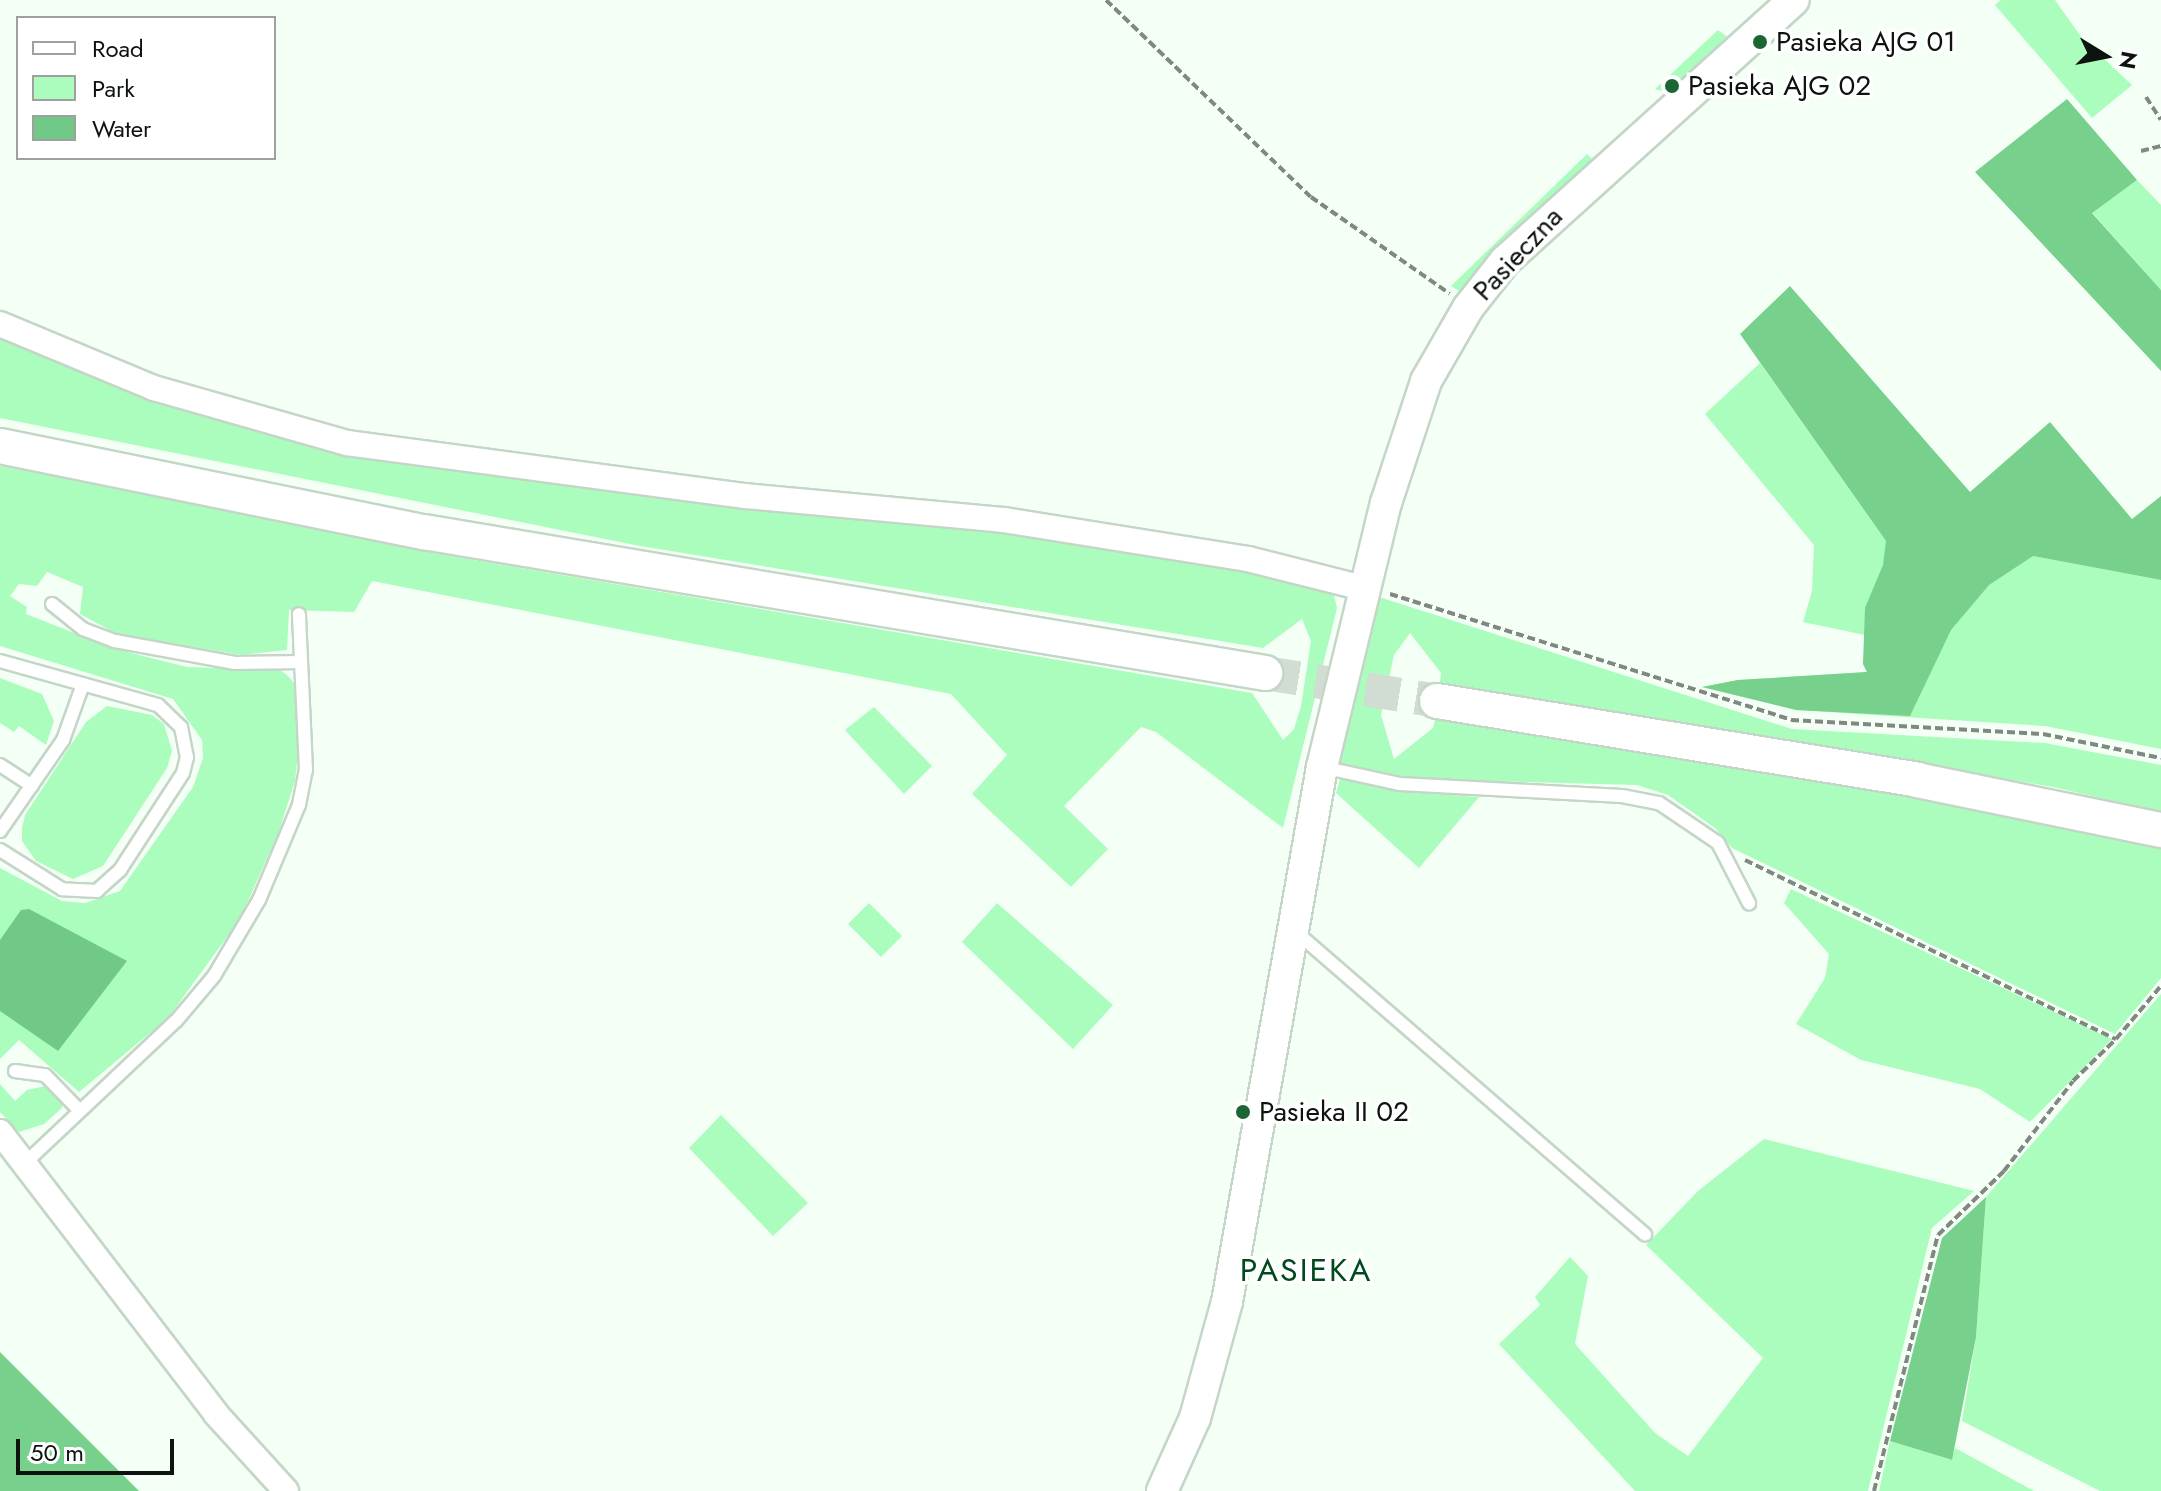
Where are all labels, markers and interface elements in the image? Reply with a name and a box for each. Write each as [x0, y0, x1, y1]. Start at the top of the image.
legend [16, 16, 276, 160]
north arrow [2065, 16, 2145, 96]
place label: Pasieka AJG 01 [1776, 25, 1956, 59]
text: Road [92, 31, 144, 66]
marker: Pasieka AJG 01 [1751, 33, 1769, 51]
text: N [2111, 49, 2146, 72]
place label: Pasieka AJG 02 [1688, 69, 1871, 103]
text: Park [92, 71, 135, 106]
marker: Pasieka AJG 02 [1663, 77, 1681, 95]
text: Water [92, 111, 151, 146]
street label: Pasieczna [1466, 200, 1570, 308]
place label: Pasieka II 02 [1259, 1095, 1409, 1129]
marker: Pasieka II 02 [1234, 1103, 1252, 1121]
district label: PASIEKA [1240, 1251, 1372, 1289]
scale bar [20, 1423, 178, 1473]
text: 50 m [30, 1435, 84, 1470]

